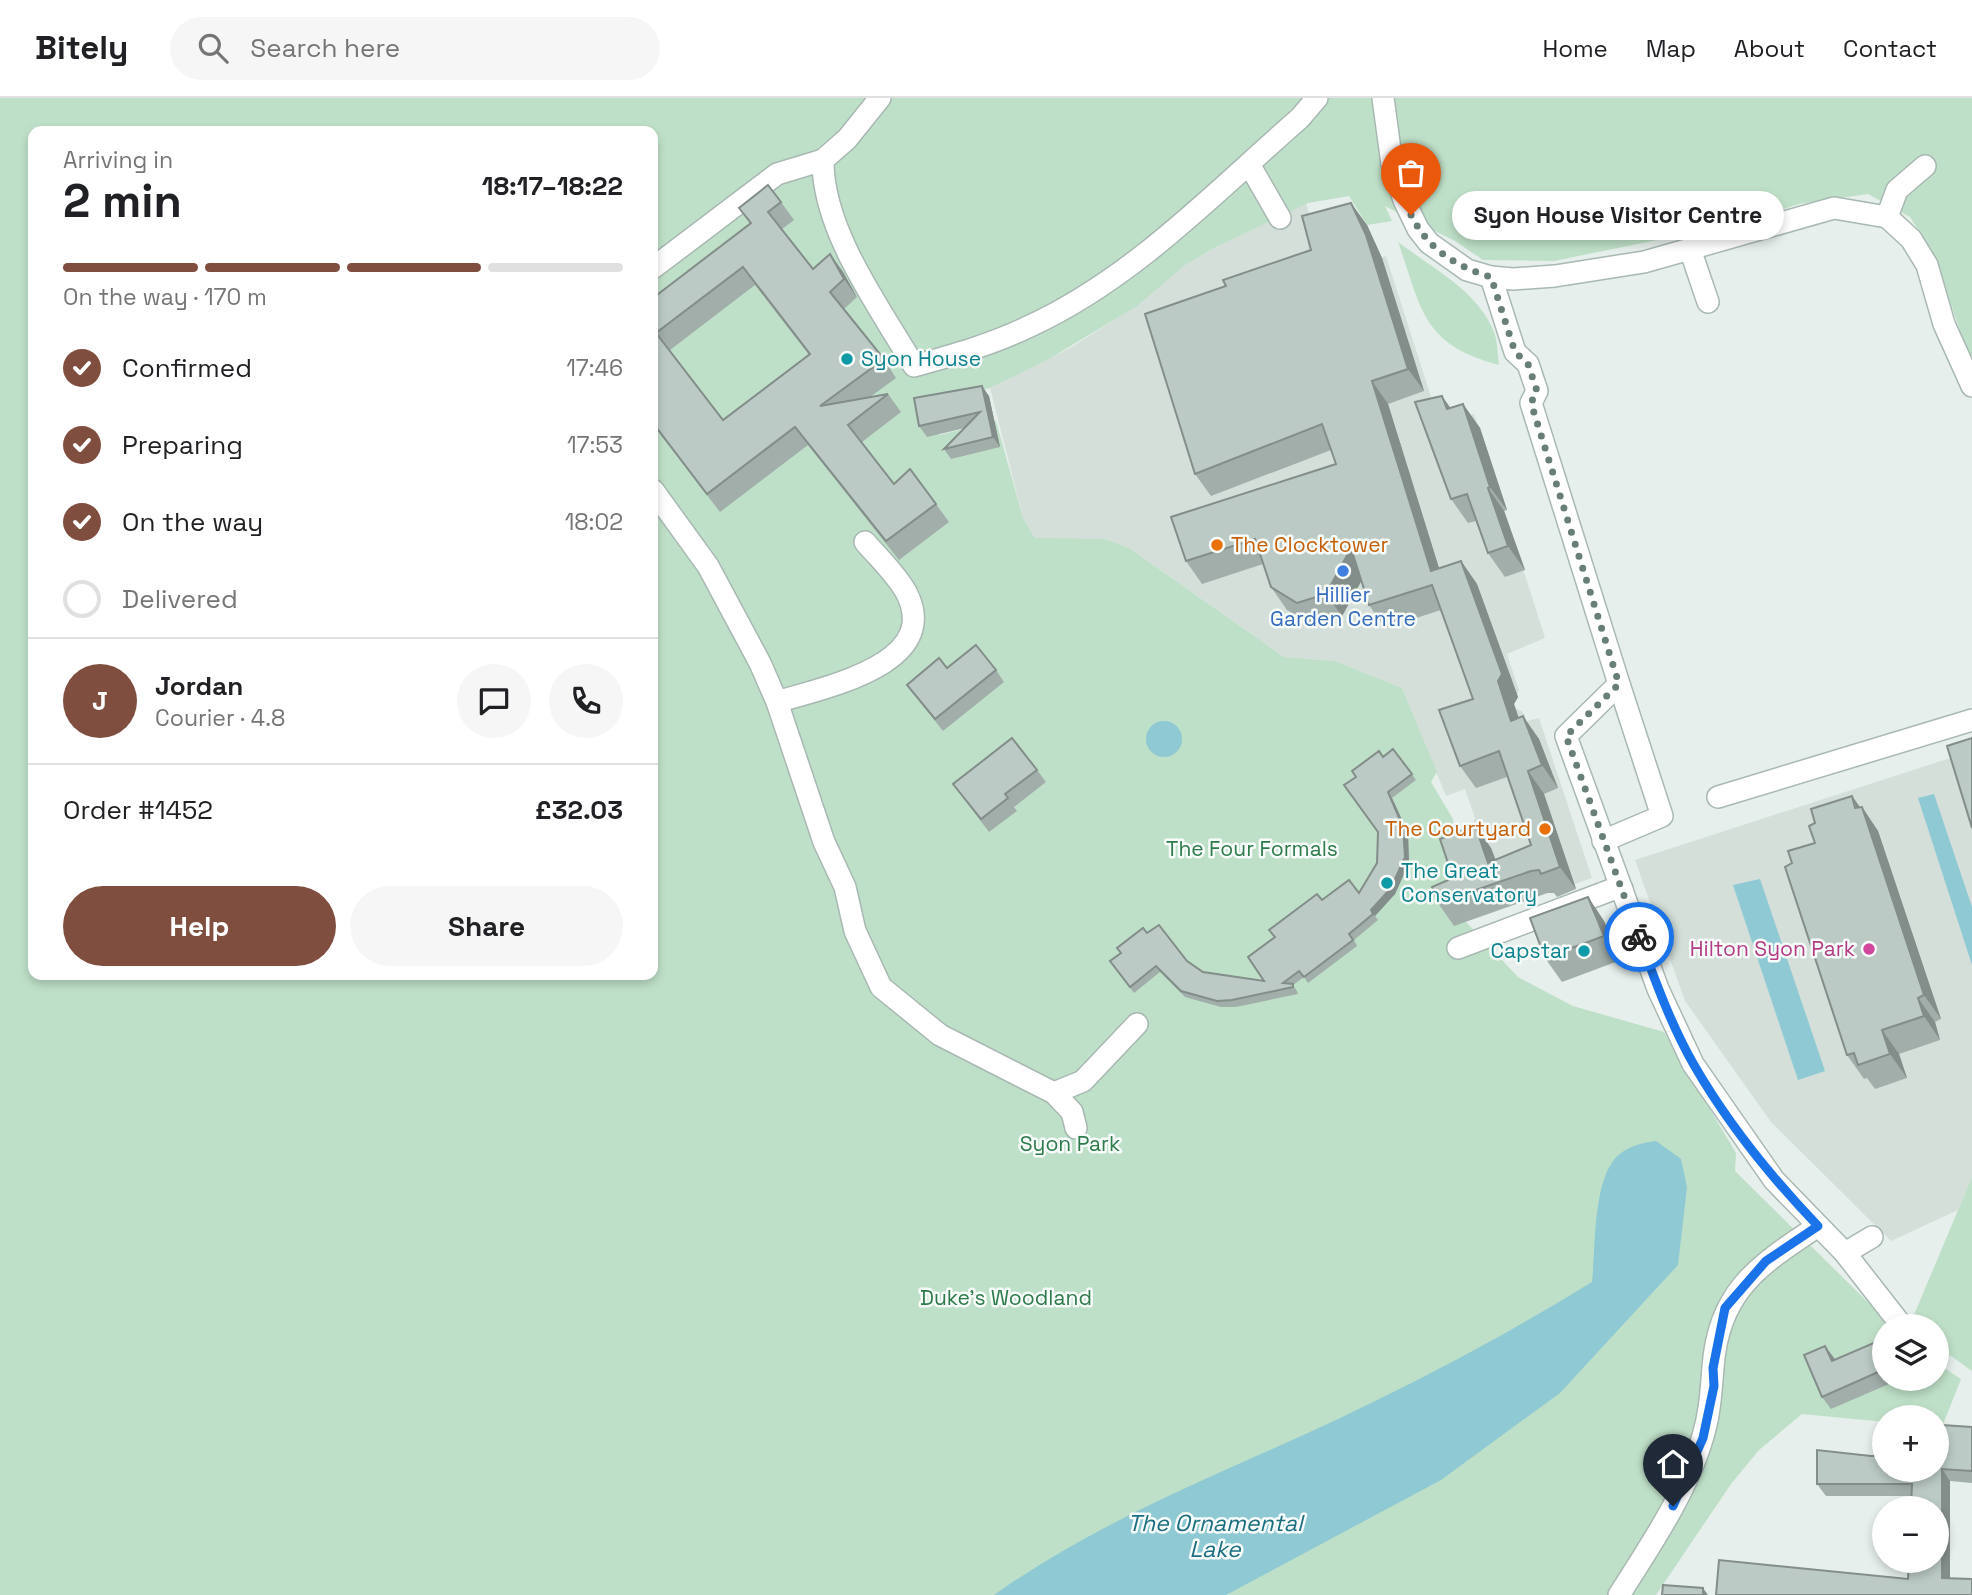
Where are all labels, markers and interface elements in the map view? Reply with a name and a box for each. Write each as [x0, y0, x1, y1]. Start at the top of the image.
search box [170, 17, 660, 80]
text: Bitely [35, 27, 128, 69]
icon: search [194, 29, 232, 67]
text: Search here [250, 31, 400, 65]
text: Home [1542, 33, 1608, 64]
text: Map [1646, 33, 1696, 64]
text: About [1734, 33, 1805, 64]
text: Contact [1843, 33, 1937, 64]
pin [1381, 143, 1441, 215]
text: Arriving in [63, 145, 173, 175]
icon: bag [1392, 154, 1430, 192]
text: 18:17–18:22 [482, 169, 623, 203]
text: 2 min [63, 172, 182, 230]
callout: Syon House Visitor Centre [1453, 190, 1786, 240]
text: Syon House Visitor Centre [1474, 200, 1762, 230]
text: On the way · 170 m [63, 282, 267, 312]
place label: Syon House [861, 345, 981, 372]
icon: check [63, 349, 101, 387]
text: Confirmed [122, 351, 252, 385]
marker: Syon House [839, 351, 855, 367]
text: 17:46 [566, 353, 623, 383]
icon: check [63, 426, 101, 464]
text: Preparing [122, 428, 243, 462]
text: 17:53 [567, 430, 623, 460]
icon: check [63, 503, 101, 541]
text: On the way [122, 505, 263, 539]
text: 18:02 [565, 507, 623, 537]
place label: The Clocktower [1231, 531, 1389, 558]
marker: The Clocktower [1209, 537, 1225, 553]
marker: Hillier Garden Centre [1335, 563, 1351, 579]
place label: Hillier Garden Centre [1270, 581, 1416, 632]
text: Delivered [122, 582, 238, 616]
button: chat [457, 664, 531, 738]
button: phone [549, 664, 623, 738]
text: Jordan [155, 669, 243, 703]
text: J [92, 684, 108, 718]
text: Courier · 4.8 [155, 703, 285, 733]
text: Order #1452 [63, 793, 213, 827]
text: £32.03 [535, 793, 623, 827]
place label: The Courtyard [1385, 815, 1531, 842]
marker: The Courtyard [1537, 821, 1553, 837]
park label: The Four Formals [1166, 835, 1338, 862]
place label: The Great Conservatory [1401, 857, 1537, 908]
marker: The Great Conservatory [1379, 875, 1395, 891]
button: Help [63, 886, 336, 966]
button: Share [350, 886, 623, 966]
courier [1604, 902, 1674, 972]
icon: bike [1620, 918, 1658, 956]
place label: Hilton Syon Park [1690, 935, 1855, 962]
place label: Capstar [1490, 937, 1570, 964]
marker: Hilton Syon Park [1861, 941, 1877, 957]
marker: Capstar [1576, 943, 1592, 959]
park label: Syon Park [1020, 1130, 1120, 1157]
park label: Duke's Woodland [920, 1284, 1092, 1311]
map controls [1872, 1314, 1949, 1573]
button: layers [1872, 1314, 1949, 1391]
button: + [1872, 1405, 1949, 1482]
pin [1643, 1434, 1703, 1506]
icon: home [1654, 1445, 1692, 1483]
button: − [1872, 1496, 1949, 1573]
water label: The Ornamental Lake [1127, 1508, 1305, 1564]

